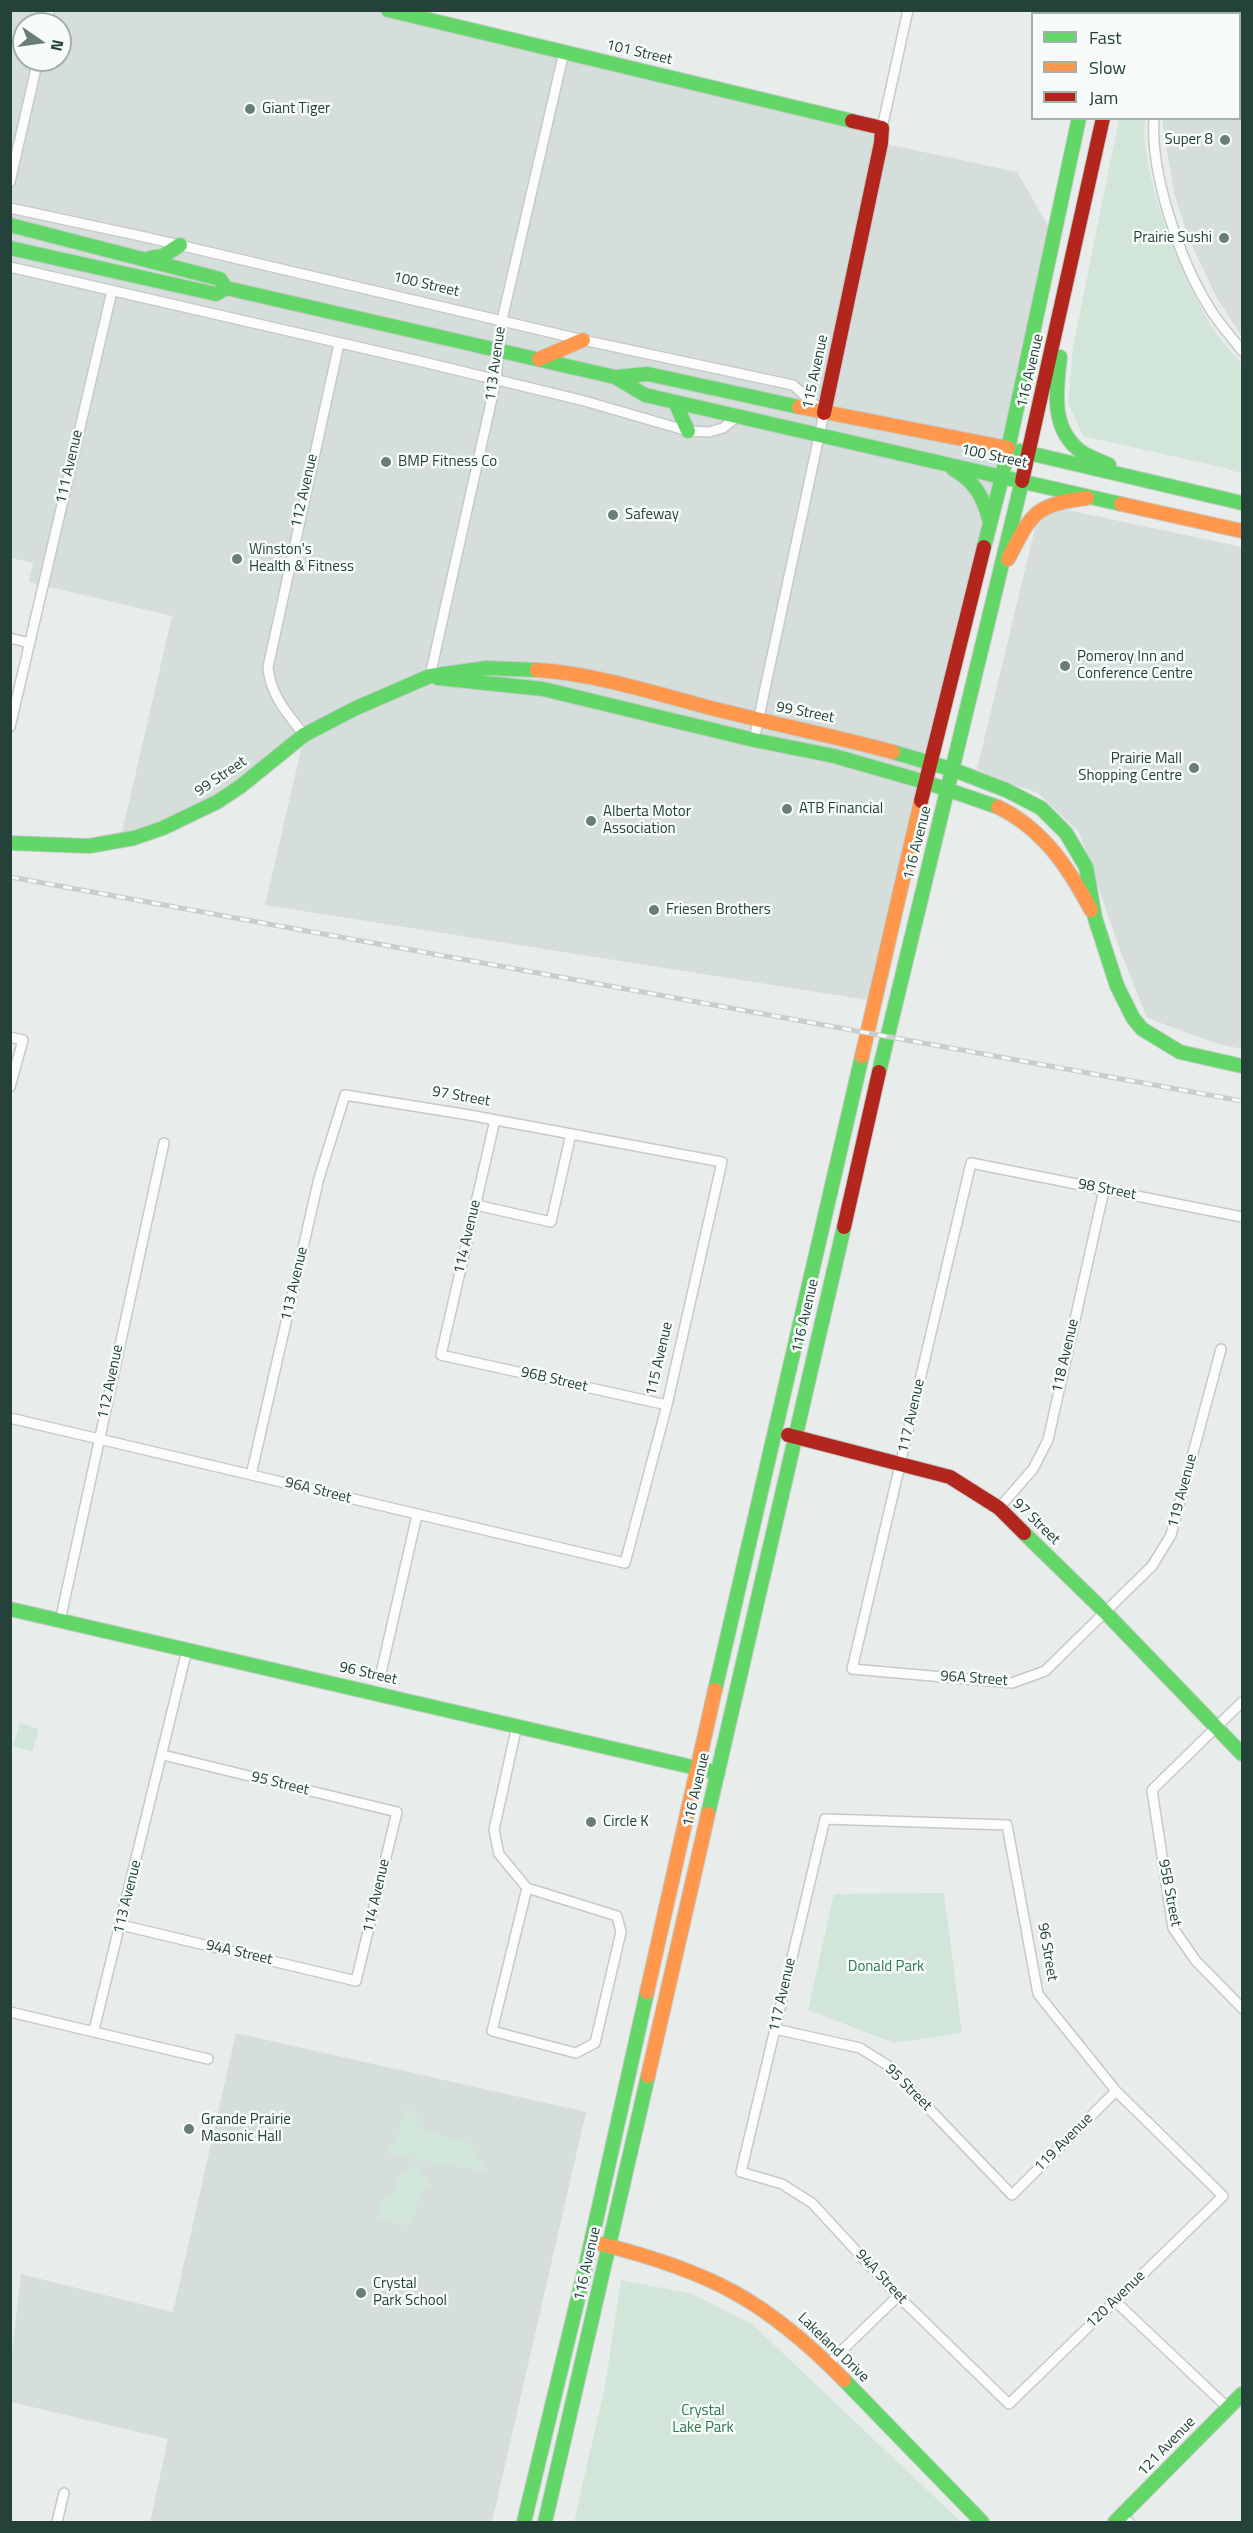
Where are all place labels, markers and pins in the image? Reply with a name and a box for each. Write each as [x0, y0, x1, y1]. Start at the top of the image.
place label: Giant Tiger [262, 100, 330, 118]
marker: Giant Tiger [243, 102, 257, 116]
place label: Super 8 [1165, 131, 1213, 149]
marker: Super 8 [1218, 133, 1232, 147]
place label: Prairie Sushi [1133, 229, 1212, 247]
marker: Prairie Sushi [1217, 231, 1231, 245]
place label: BMP Fitness Co [398, 453, 497, 471]
marker: BMP Fitness Co [379, 455, 393, 469]
place label: Safeway [625, 506, 679, 524]
marker: Safeway [606, 508, 620, 522]
place label: Winston's Health & Fitness [249, 541, 354, 576]
marker: Winston's Health & Fitness [230, 552, 244, 566]
place label: Pomeroy Inn and Conference Centre [1077, 648, 1193, 683]
marker: Pomeroy Inn and Conference Centre [1058, 659, 1072, 673]
place label: Prairie Mall Shopping Centre [1078, 750, 1182, 785]
marker: Prairie Mall Shopping Centre [1187, 761, 1201, 775]
place label: ATB Financial [799, 800, 883, 818]
marker: ATB Financial [780, 802, 794, 816]
place label: Alberta Motor Association [603, 803, 691, 838]
marker: Alberta Motor Association [584, 814, 598, 828]
place label: Friesen Brothers [666, 901, 771, 919]
marker: Friesen Brothers [647, 903, 661, 917]
place label: Circle K [603, 1813, 649, 1831]
marker: Circle K [584, 1815, 598, 1829]
place label: Grande Prairie Masonic Hall [201, 2111, 291, 2146]
marker: Grande Prairie Masonic Hall [182, 2122, 196, 2136]
place label: Crystal Park School [373, 2275, 447, 2310]
marker: Crystal Park School [354, 2286, 368, 2300]

